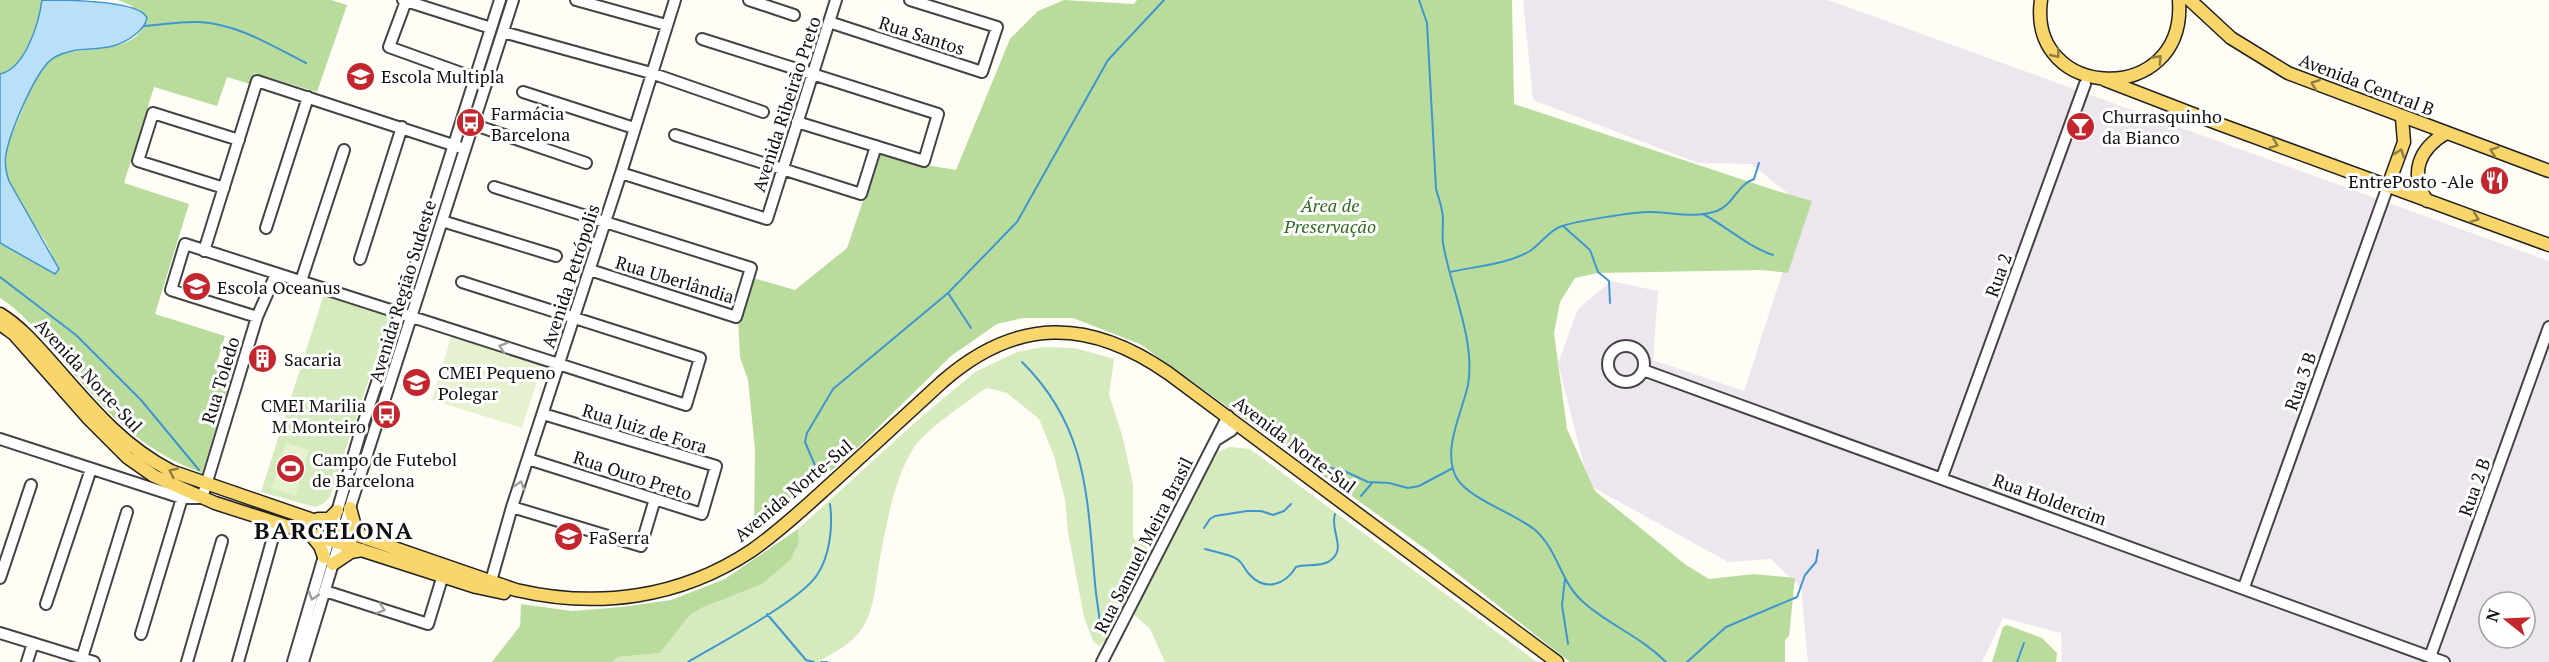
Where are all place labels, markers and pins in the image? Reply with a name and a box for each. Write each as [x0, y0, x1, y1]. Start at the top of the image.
school or university icon: Escola Multipla [344, 60, 376, 92]
place label: Escola Multipla [381, 64, 504, 88]
place label: Farmácia Barcelona [491, 101, 570, 146]
place label: Churrasquinho da Bianco [2102, 104, 2222, 149]
bus stop icon: Farmácia Barcelona [454, 107, 486, 139]
bar icon: Churrasquinho da Bianco [2065, 110, 2097, 142]
restaurant icon: EntrePosto -Ale [2479, 165, 2511, 197]
place label: EntrePosto -Ale [2348, 169, 2474, 193]
school or university icon: Escola Oceanus [180, 271, 212, 303]
place label: Escola Oceanus [217, 275, 341, 299]
building icon: Sacaria [247, 343, 279, 375]
place label: Sacaria [284, 347, 342, 371]
place label: CMEI Pequeno Polegar [438, 360, 556, 405]
school or university icon: CMEI Pequeno Polegar [401, 366, 433, 398]
place label: CMEI Marilia M Monteiro [261, 393, 366, 438]
bus stop icon: CMEI Marilia M Monteiro [371, 399, 403, 431]
place label: Campo de Futebol de Barcelona [312, 447, 457, 492]
sports icon: Campo de Futebol de Barcelona [275, 453, 307, 485]
school or university icon: FaSerra [552, 521, 584, 553]
place label: FaSerra [589, 525, 650, 549]

